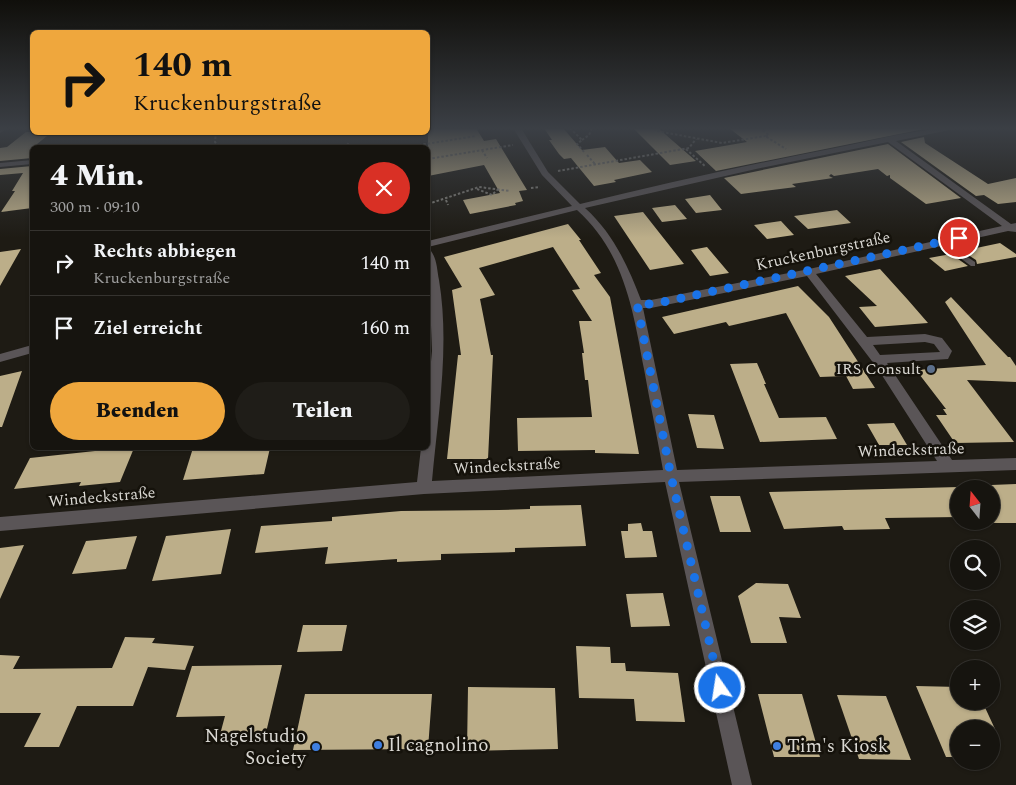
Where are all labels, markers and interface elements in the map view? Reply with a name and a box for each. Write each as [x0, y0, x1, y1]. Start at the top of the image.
text: 140 m [133, 39, 232, 92]
icon: right [50, 50, 115, 115]
text: Kruckenburgstraße [133, 87, 322, 120]
text: 4 Min. [50, 153, 144, 199]
button: close [358, 162, 410, 214]
text: 300 m · 09:10 [50, 195, 140, 219]
pin [938, 217, 980, 259]
icon: arrive [945, 224, 973, 252]
street label: Kruckenburgstraße [753, 225, 893, 277]
text: Rechts abbiegen [93, 237, 237, 266]
icon: right [50, 249, 78, 277]
text: 140 m [360, 249, 410, 278]
text: Kruckenburgstraße [93, 266, 230, 290]
icon: arrive [50, 314, 78, 342]
text: Ziel erreicht [93, 314, 203, 343]
text: 160 m [360, 314, 410, 343]
place label: IRS Consult [836, 357, 921, 381]
marker: IRS Consult [925, 363, 937, 375]
button: Beenden [50, 382, 225, 440]
button: Teilen [235, 382, 410, 440]
street label: Windeckstraße [857, 436, 965, 464]
street label: Windeckstraße [453, 451, 561, 481]
street label: Windeckstraße [48, 480, 156, 514]
north arrow [950, 480, 1000, 530]
map controls [950, 480, 1000, 770]
button: search [950, 540, 1000, 590]
button: layers [950, 600, 1000, 650]
button: + [950, 660, 1000, 710]
position arrow [693, 661, 745, 713]
button: − [950, 720, 1000, 770]
place label: Nagelstudio Society [205, 722, 307, 773]
place label: Il cagnolino [388, 731, 488, 760]
place label: Tim's Kiosk [787, 732, 889, 761]
marker: Il cagnolino [372, 739, 384, 751]
marker: Tim's Kiosk [771, 740, 783, 752]
marker: Nagelstudio Society [310, 741, 322, 753]

